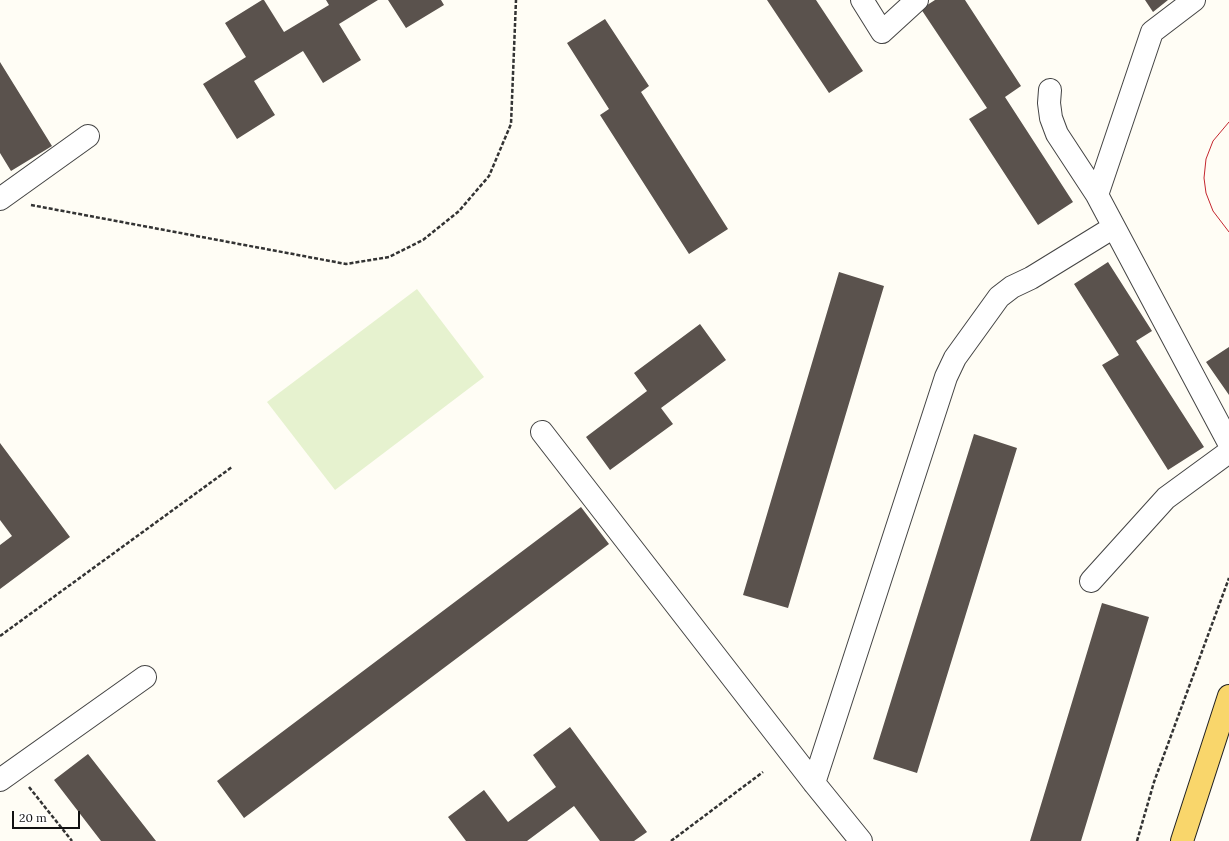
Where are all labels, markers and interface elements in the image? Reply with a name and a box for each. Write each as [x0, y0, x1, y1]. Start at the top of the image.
scale bar [14, 803, 82, 829]
text: 20 m [19, 810, 47, 825]

